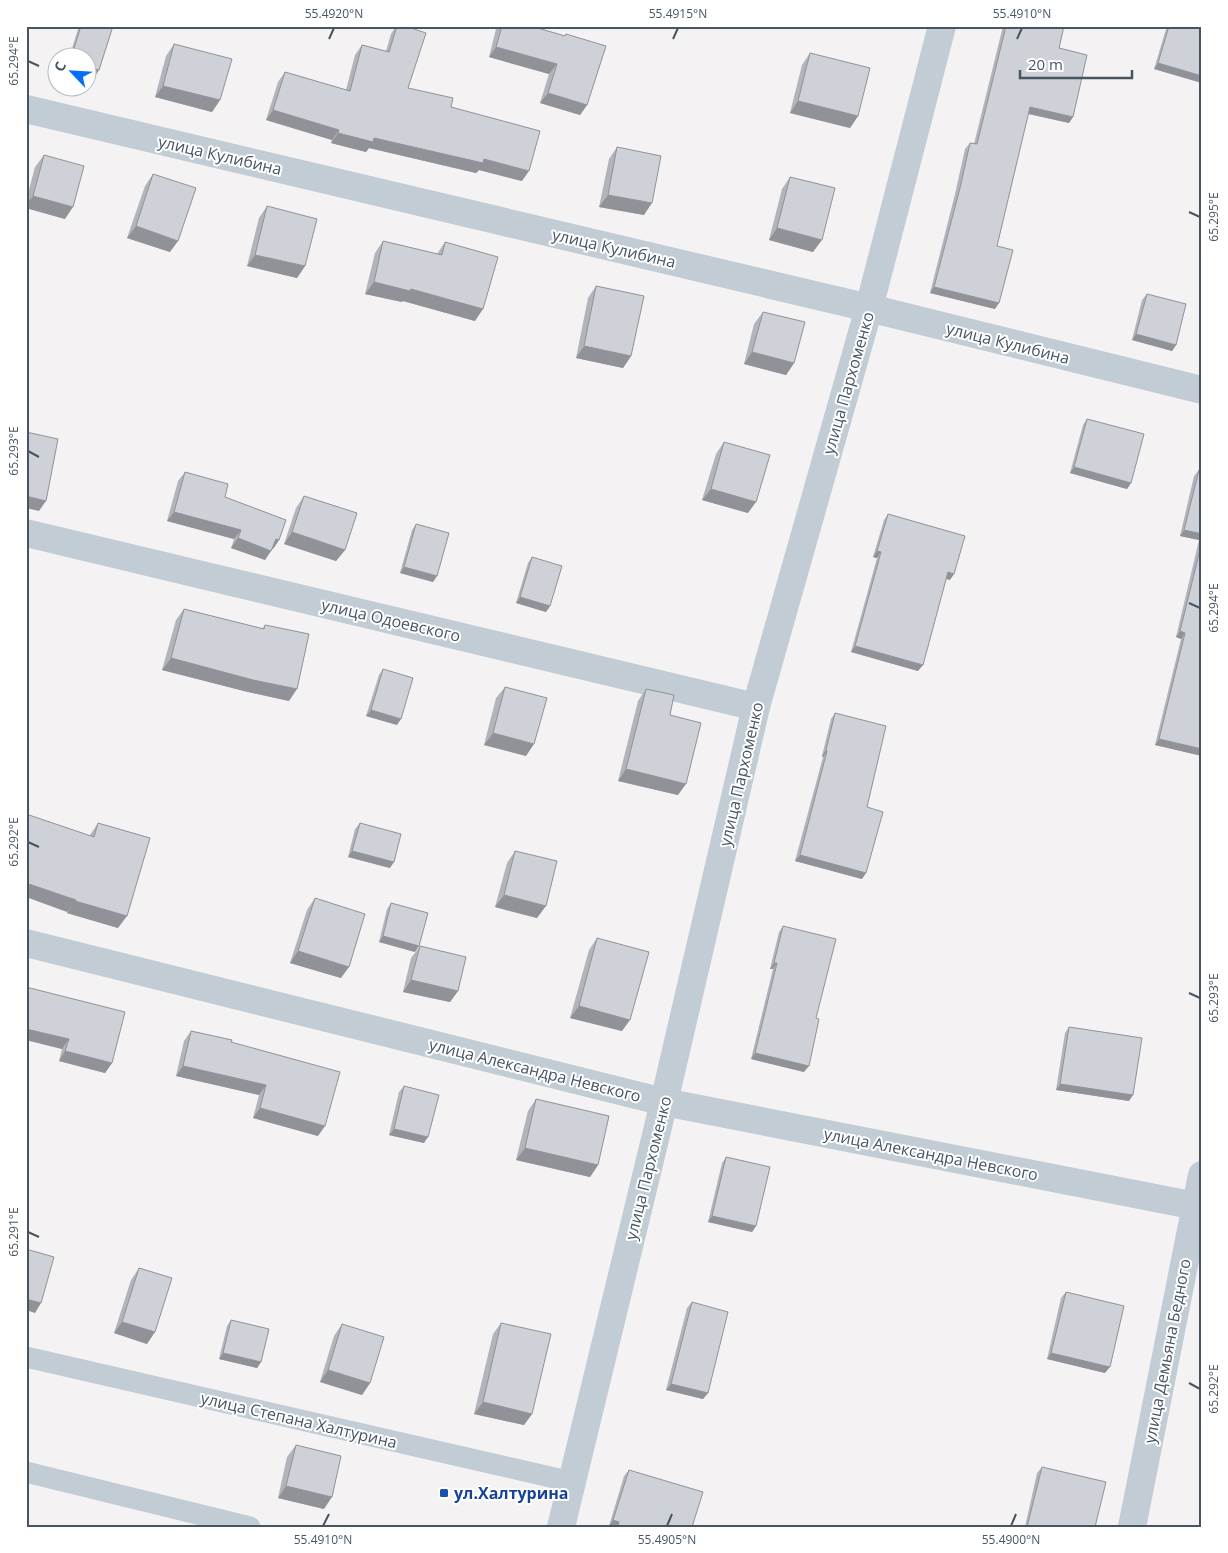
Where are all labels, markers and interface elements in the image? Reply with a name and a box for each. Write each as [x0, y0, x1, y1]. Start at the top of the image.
text: 55.4920°N [305, 5, 363, 22]
text: 55.4915°N [649, 5, 707, 22]
text: 55.4910°N [993, 5, 1051, 22]
text: 65.294°E [5, 36, 22, 86]
north arrow [48, 48, 98, 98]
scale bar [1020, 48, 1133, 80]
text: 20 m [1028, 54, 1063, 74]
text: С [49, 58, 70, 74]
street label: улица Кулибина [156, 130, 284, 180]
text: 65.295°E [1205, 192, 1222, 242]
street label: улица Кулибина [550, 223, 678, 273]
street label: улица Пархоменко [817, 309, 879, 457]
street label: улица Кулибина [944, 317, 1072, 369]
text: 65.293°E [5, 426, 22, 476]
text: 65.294°E [1205, 583, 1222, 633]
street label: улица Одоевского [319, 593, 463, 647]
street label: улица Пархоменко [714, 700, 768, 848]
text: 65.292°E [5, 817, 22, 867]
text: 65.293°E [1205, 973, 1222, 1023]
street label: улица Александра Невского [427, 1033, 643, 1107]
street label: улица Пархоменко [619, 1094, 677, 1242]
street label: улица Александра Невского [822, 1122, 1040, 1186]
text: 65.291°E [5, 1207, 22, 1257]
street label: улица Демьяна Бедного [1138, 1257, 1196, 1445]
text: 65.292°E [1205, 1364, 1222, 1414]
street label: улица Степана Халтурина [199, 1387, 399, 1453]
place label: ул.Халтурина [454, 1482, 569, 1504]
marker: ул.Халтурина [438, 1487, 450, 1499]
text: 55.4910°N [294, 1531, 352, 1548]
text: 55.4905°N [638, 1531, 696, 1548]
text: 55.4900°N [982, 1531, 1040, 1548]

